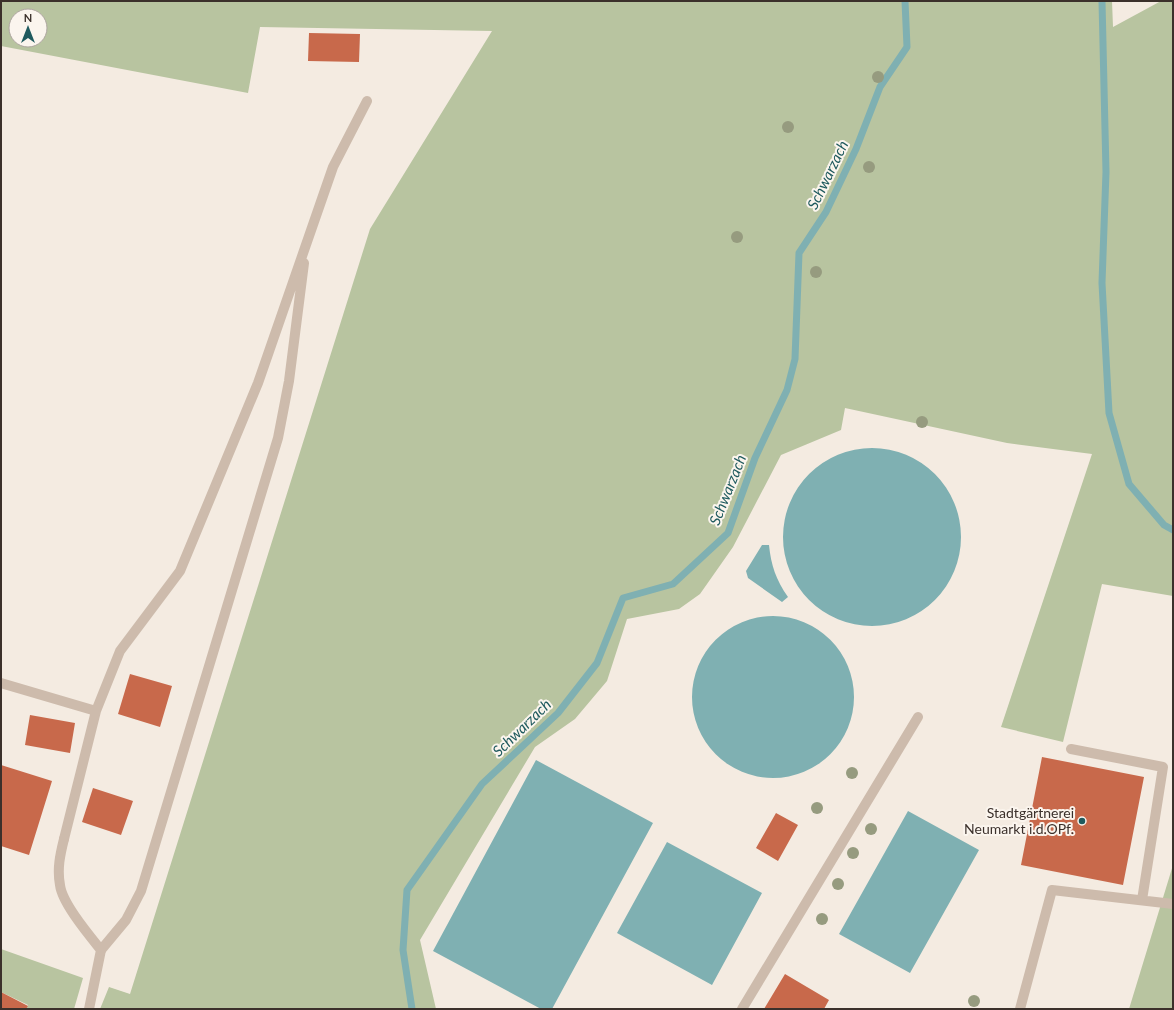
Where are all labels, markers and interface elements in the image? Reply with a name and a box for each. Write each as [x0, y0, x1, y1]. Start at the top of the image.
north arrow [8, 8, 48, 48]
text: N [24, 11, 32, 24]
water label: Schwarzach [803, 137, 852, 212]
water label: Schwarzach [705, 452, 749, 527]
water label: Schwarzach [488, 695, 554, 760]
place label: Stadtgärtnerei Neumarkt i.d.OPf. [964, 804, 1074, 837]
marker: Stadtgärtnerei Neumarkt i.d.OPf. [1077, 816, 1087, 826]

